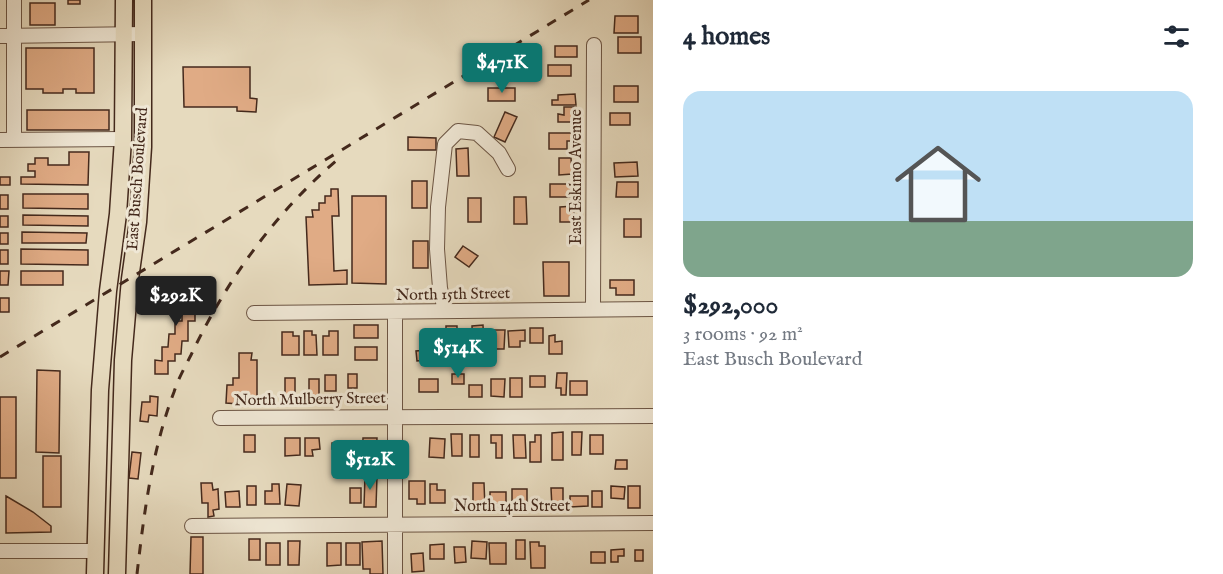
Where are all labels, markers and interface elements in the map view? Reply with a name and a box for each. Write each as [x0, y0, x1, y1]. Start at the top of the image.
text: 4 homes [683, 20, 770, 53]
icon: filters [1160, 20, 1193, 53]
pin: $471K [460, 43, 544, 94]
text: $471K [476, 50, 528, 75]
street label: East Busch Boulevard [123, 106, 153, 251]
street label: East Eskimo Avenue [567, 109, 587, 245]
icon: home [884, 130, 992, 238]
pin: $292K [134, 276, 218, 327]
text: $292K [149, 283, 203, 308]
street label: North 15th Street [396, 284, 511, 306]
text: $292,000 [683, 289, 778, 322]
text: 3 rooms · 92 m² [683, 322, 803, 347]
pin: $514K [416, 328, 500, 379]
text: $514K [433, 335, 483, 360]
text: East Busch Boulevard [683, 347, 862, 372]
street label: North Mulberry Street [234, 389, 386, 411]
pin: $512K [328, 440, 412, 491]
text: $512K [345, 447, 395, 472]
street label: North 14th Street [454, 497, 571, 517]

